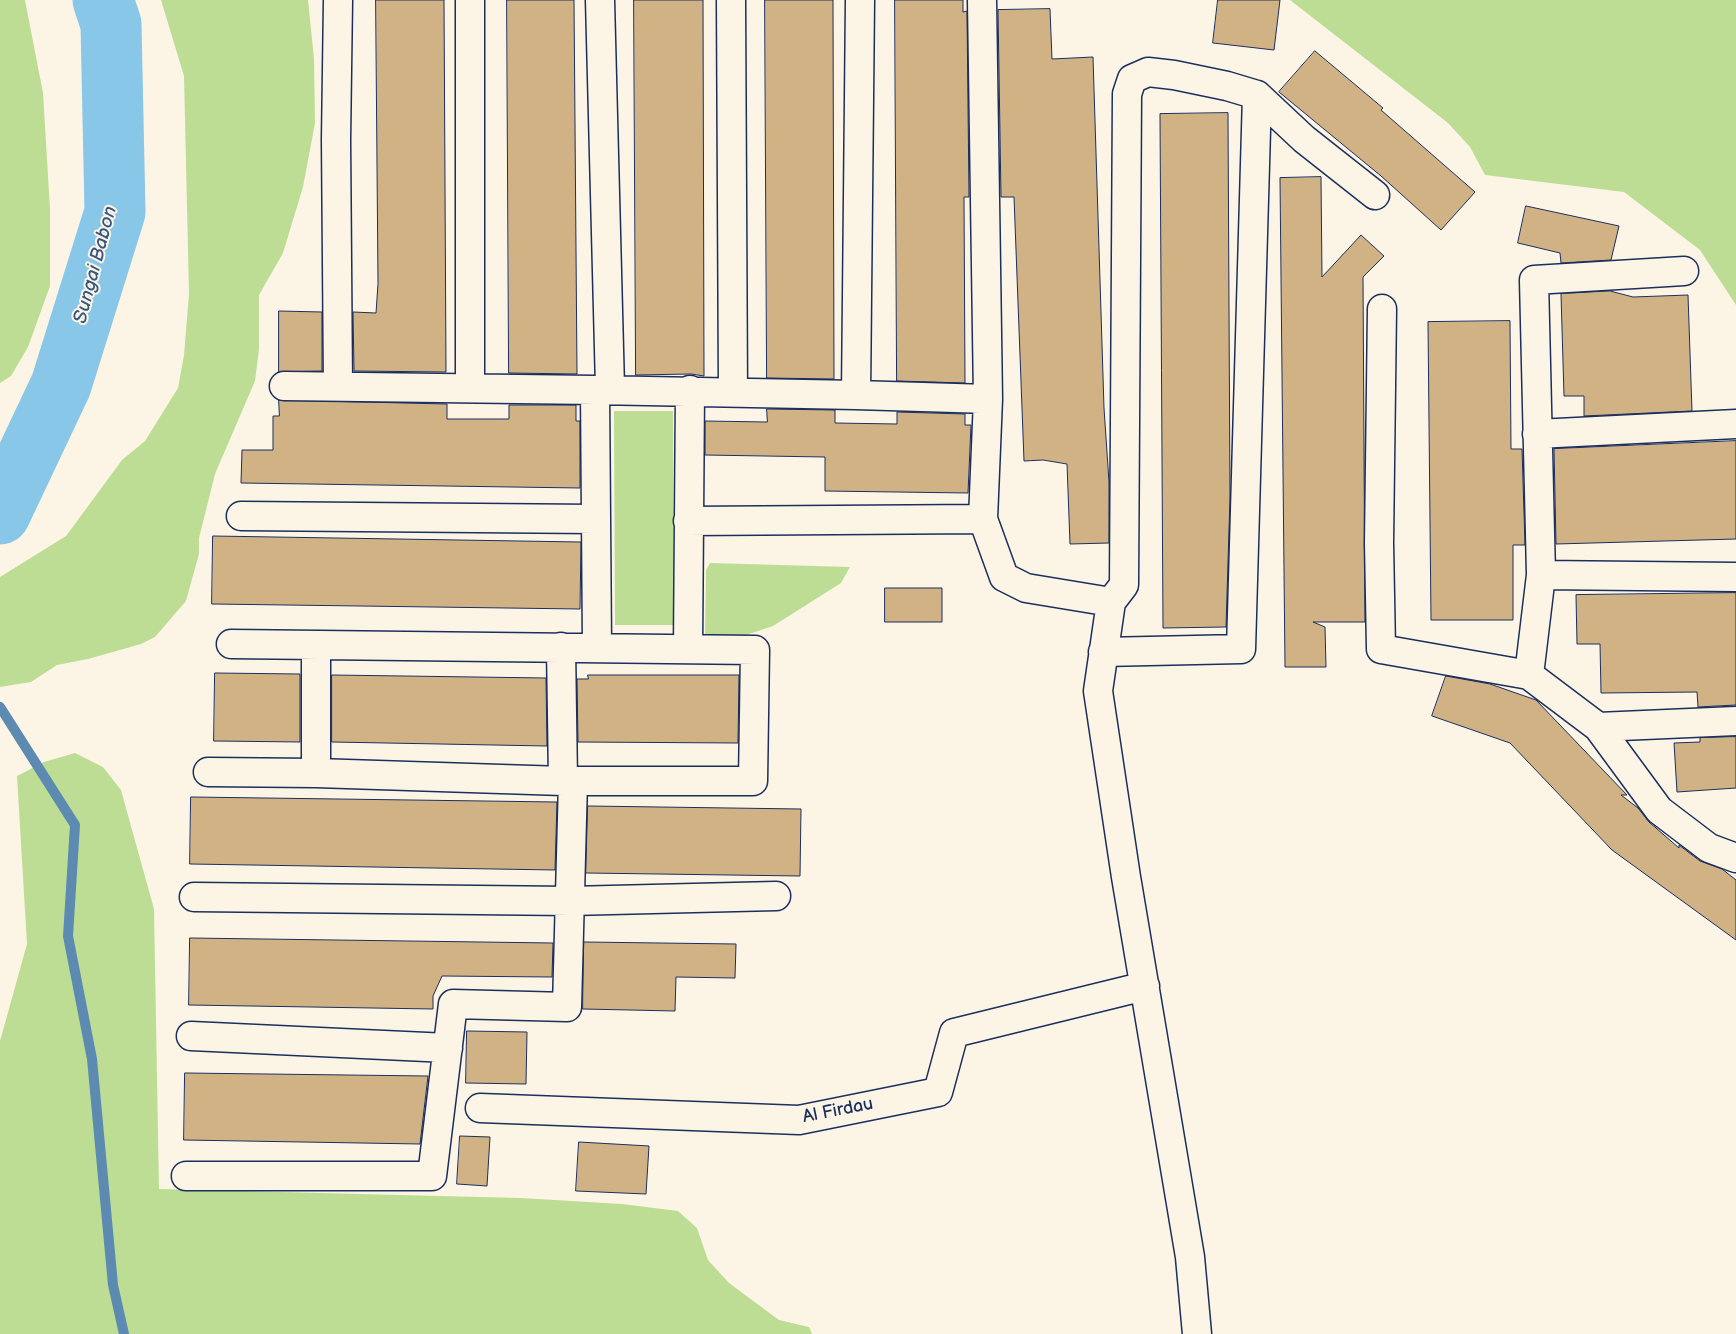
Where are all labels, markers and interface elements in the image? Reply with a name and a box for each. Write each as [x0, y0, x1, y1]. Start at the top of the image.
water label: Sungai Babon [69, 204, 123, 326]
street label: Al Firdau [801, 1094, 875, 1128]

